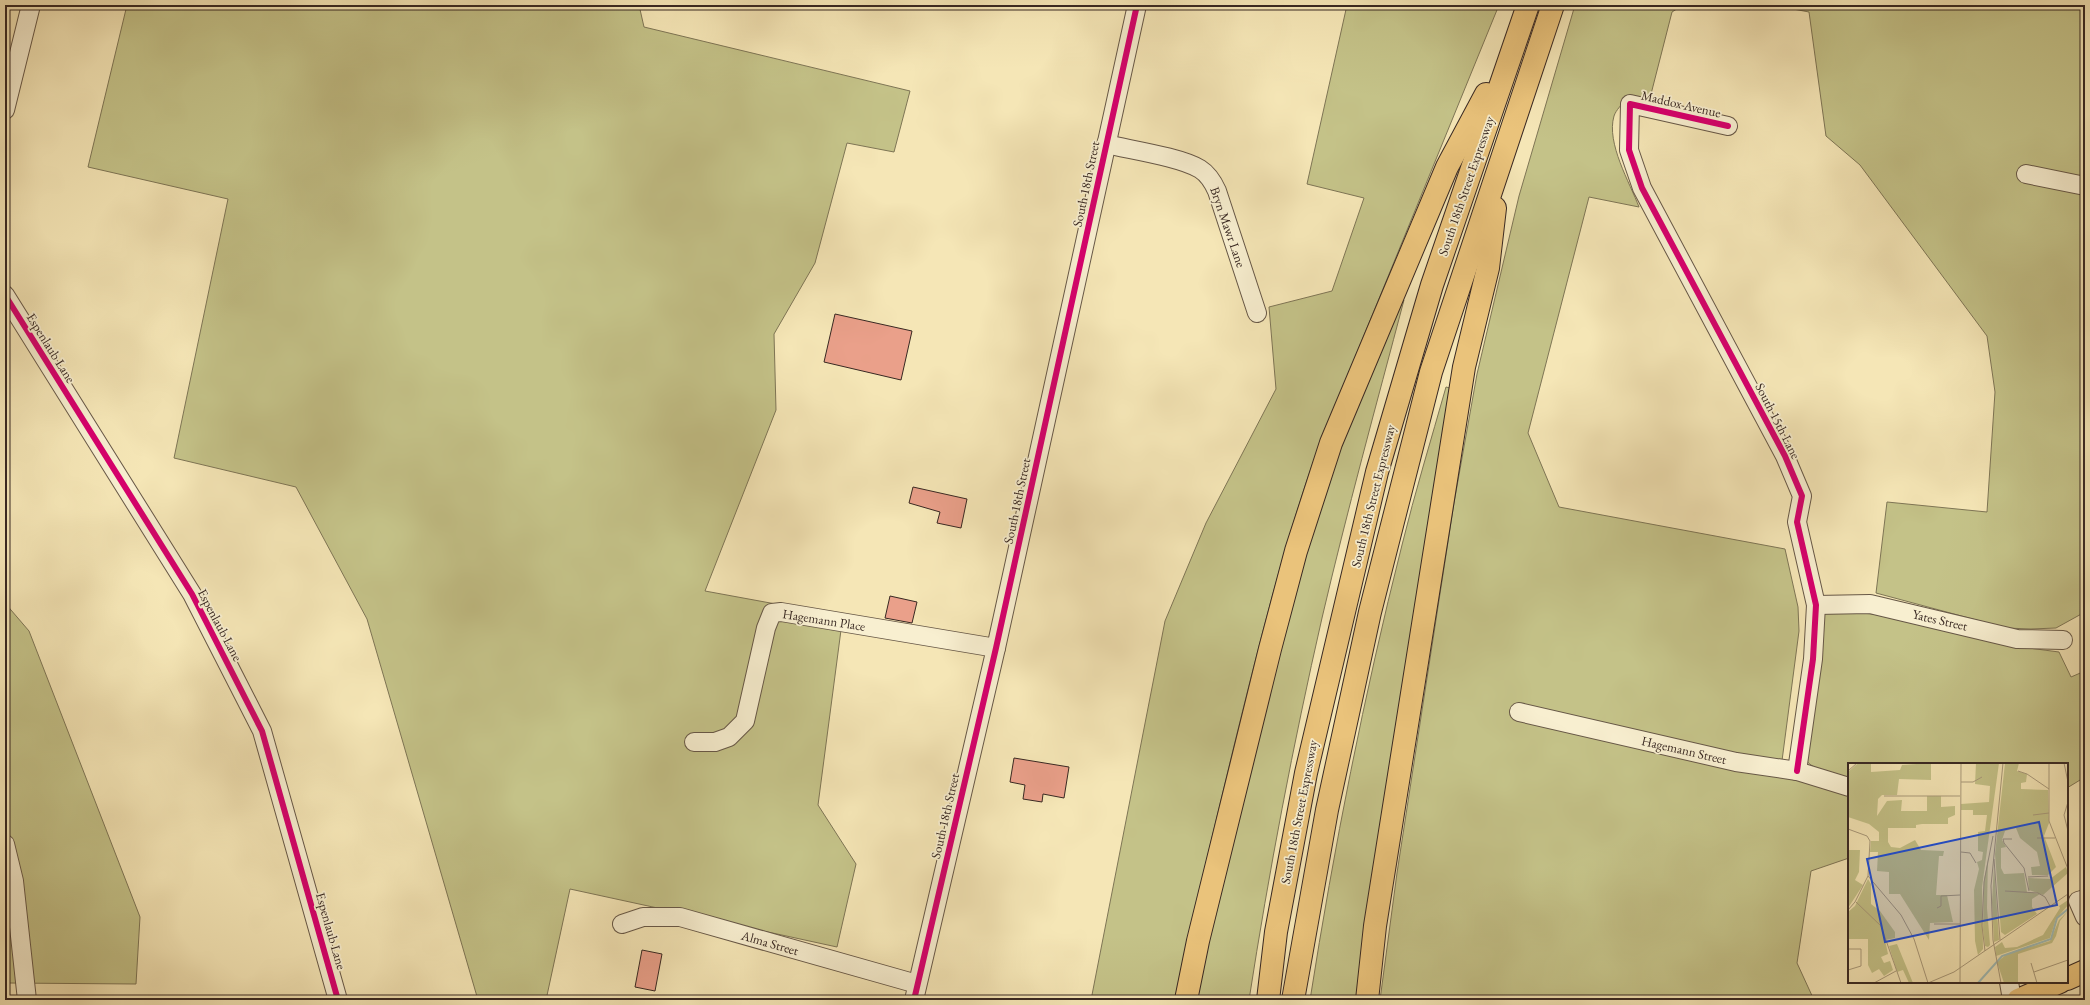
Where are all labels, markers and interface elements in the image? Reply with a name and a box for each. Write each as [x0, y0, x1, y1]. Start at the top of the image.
street label: Maddox Avenue [1639, 87, 1723, 121]
street label: South 18th Street Expressway [1434, 114, 1498, 258]
street label: South 18th Street [1069, 140, 1103, 228]
street label: Bryn Mawr Lane [1206, 184, 1250, 270]
street label: Espenlaub Lane [23, 310, 79, 386]
street label: South 15th Lane [1752, 380, 1804, 462]
street label: South 18th Street Expressway [1347, 422, 1399, 569]
street label: South 18th Street [1000, 457, 1034, 545]
street label: Espenlaub Lane [194, 586, 246, 664]
street label: Hagemann Place [781, 605, 867, 635]
street label: Yates Street [1911, 605, 1969, 635]
street label: Hagemann Street [1640, 732, 1728, 768]
street label: South 18th Street Expressway [1277, 738, 1321, 886]
inset map [1848, 763, 2068, 983]
street label: South 18th Street [927, 772, 963, 860]
street label: Espenlaub Lane [312, 890, 350, 972]
street label: Alma Street [739, 926, 800, 959]

